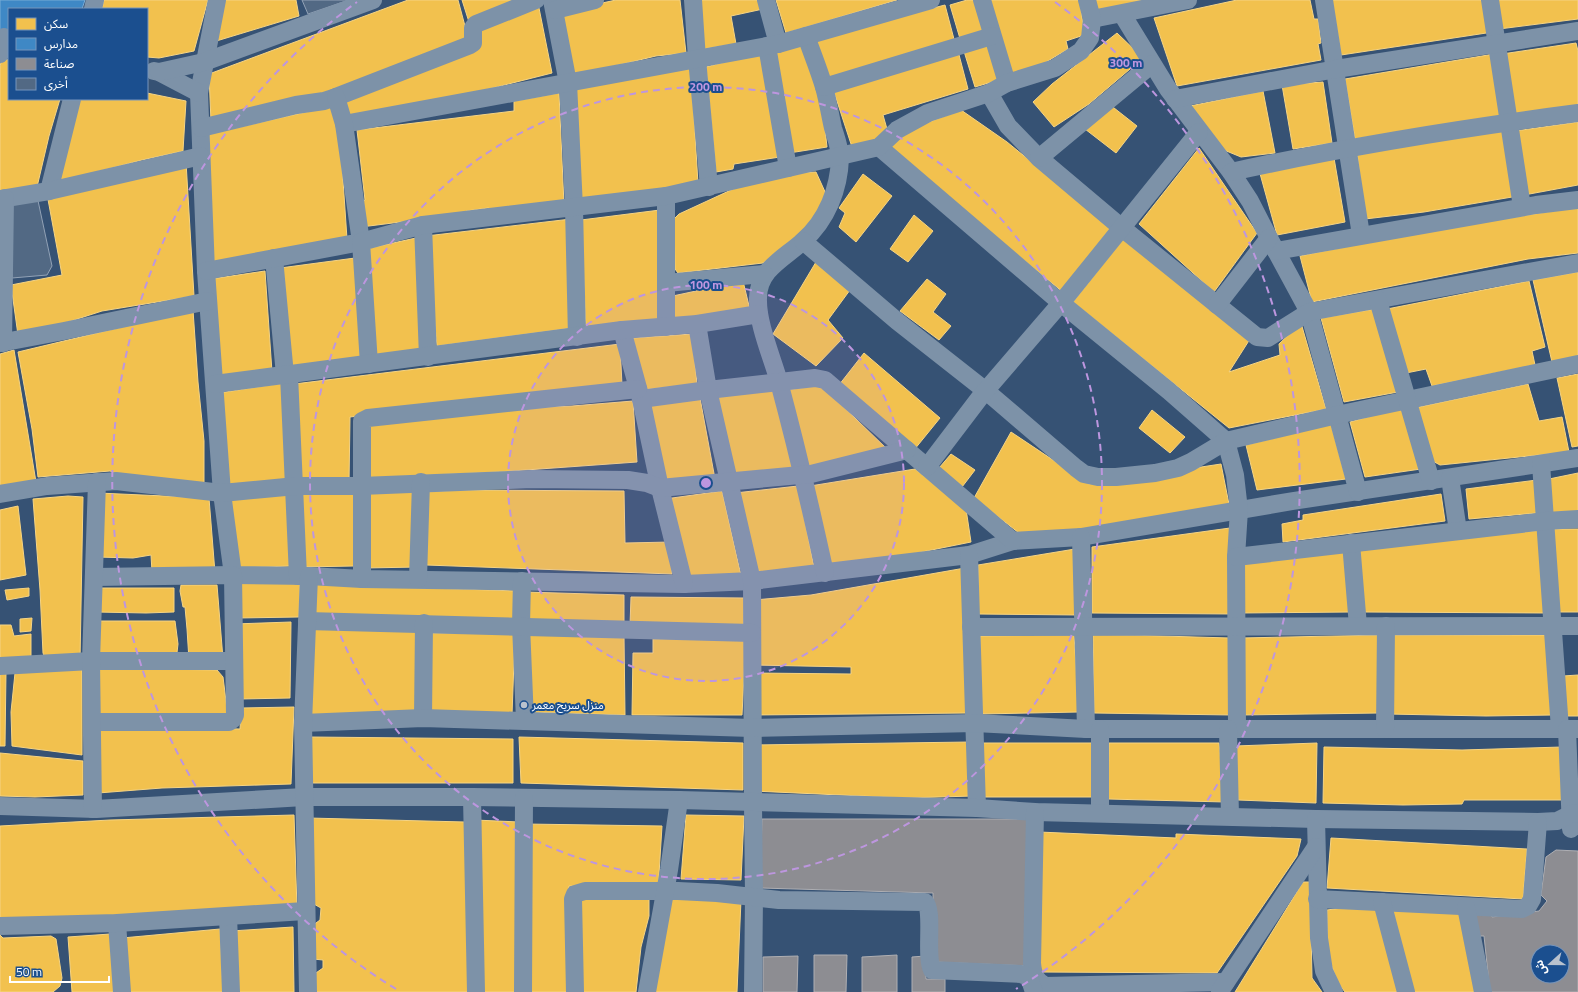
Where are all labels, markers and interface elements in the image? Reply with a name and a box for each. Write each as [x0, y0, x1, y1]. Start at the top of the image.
legend [8, 8, 148, 100]
text: سكن [44, 14, 68, 33]
text: مدارس [44, 34, 78, 53]
text: 300 m [1110, 53, 1142, 72]
text: صناعة [44, 54, 74, 73]
text: أخرى [44, 74, 68, 93]
text: 200 m [690, 77, 722, 96]
text: 100 m [690, 275, 722, 294]
centre of rings [699, 476, 713, 490]
place label: منزل سريح معمر [531, 697, 604, 713]
marker: منزل سريح معمر [519, 700, 529, 710]
north arrow [1530, 944, 1570, 984]
scale bar [10, 958, 109, 984]
text: ش [1530, 958, 1551, 977]
text: 50 m [16, 962, 42, 981]

